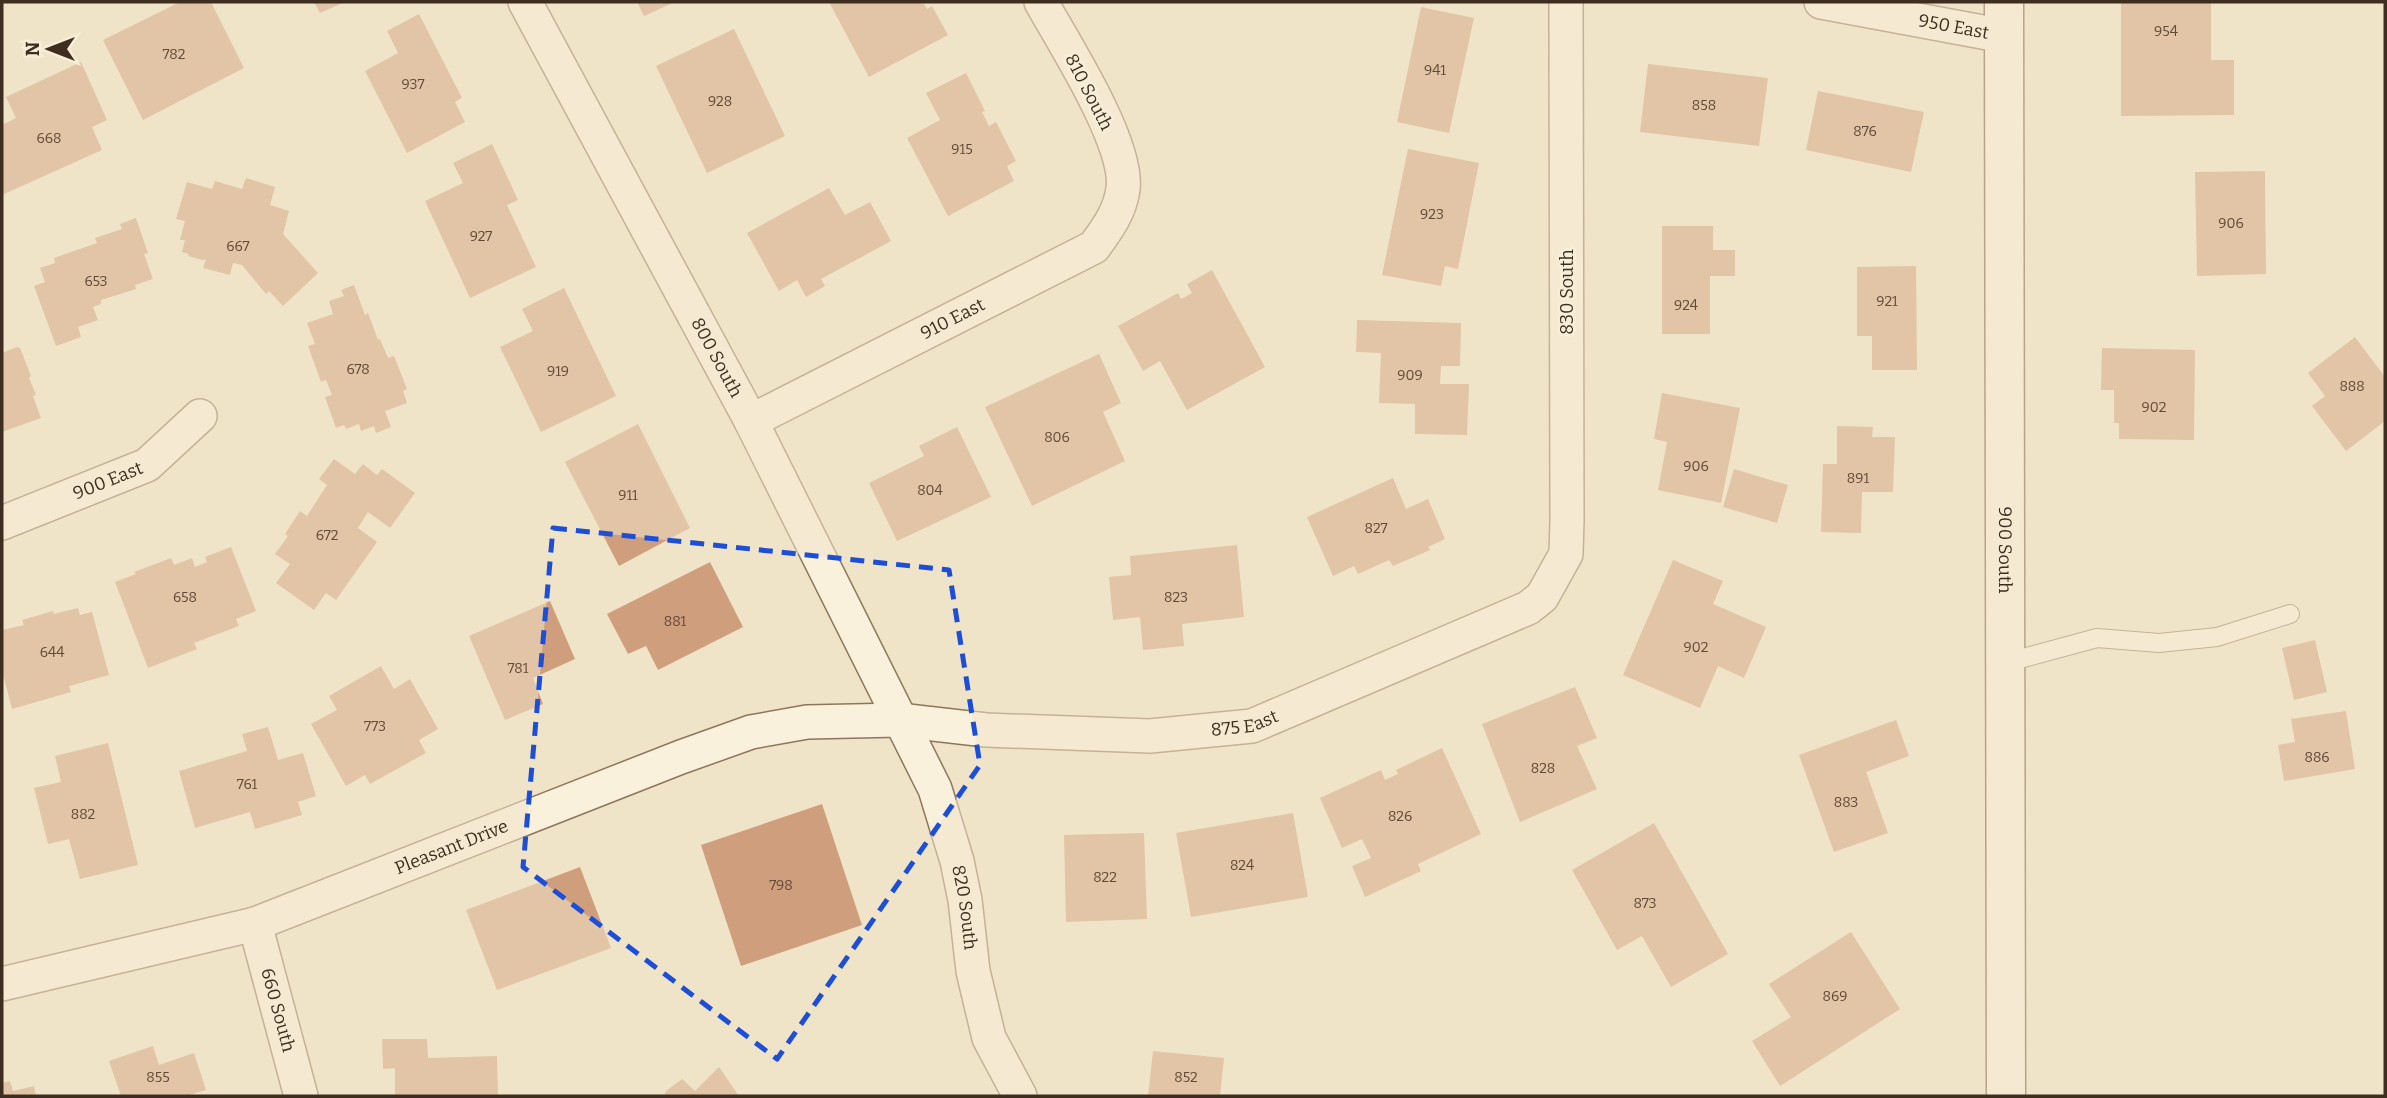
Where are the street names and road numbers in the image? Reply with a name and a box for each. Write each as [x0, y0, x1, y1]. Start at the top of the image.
street label: 950 East [1917, 9, 1991, 44]
street label: 810 South [1060, 50, 1118, 134]
street label: 830 South [1556, 249, 1578, 335]
street label: 910 East [917, 293, 989, 344]
street label: 800 South [686, 314, 747, 401]
street label: 900 East [70, 457, 146, 504]
street label: 900 South [1994, 507, 2016, 593]
street label: 875 East [1210, 705, 1282, 741]
street label: Pleasant Drive [392, 815, 511, 879]
street label: 820 South [947, 863, 982, 951]
street label: 660 South [256, 966, 300, 1054]

